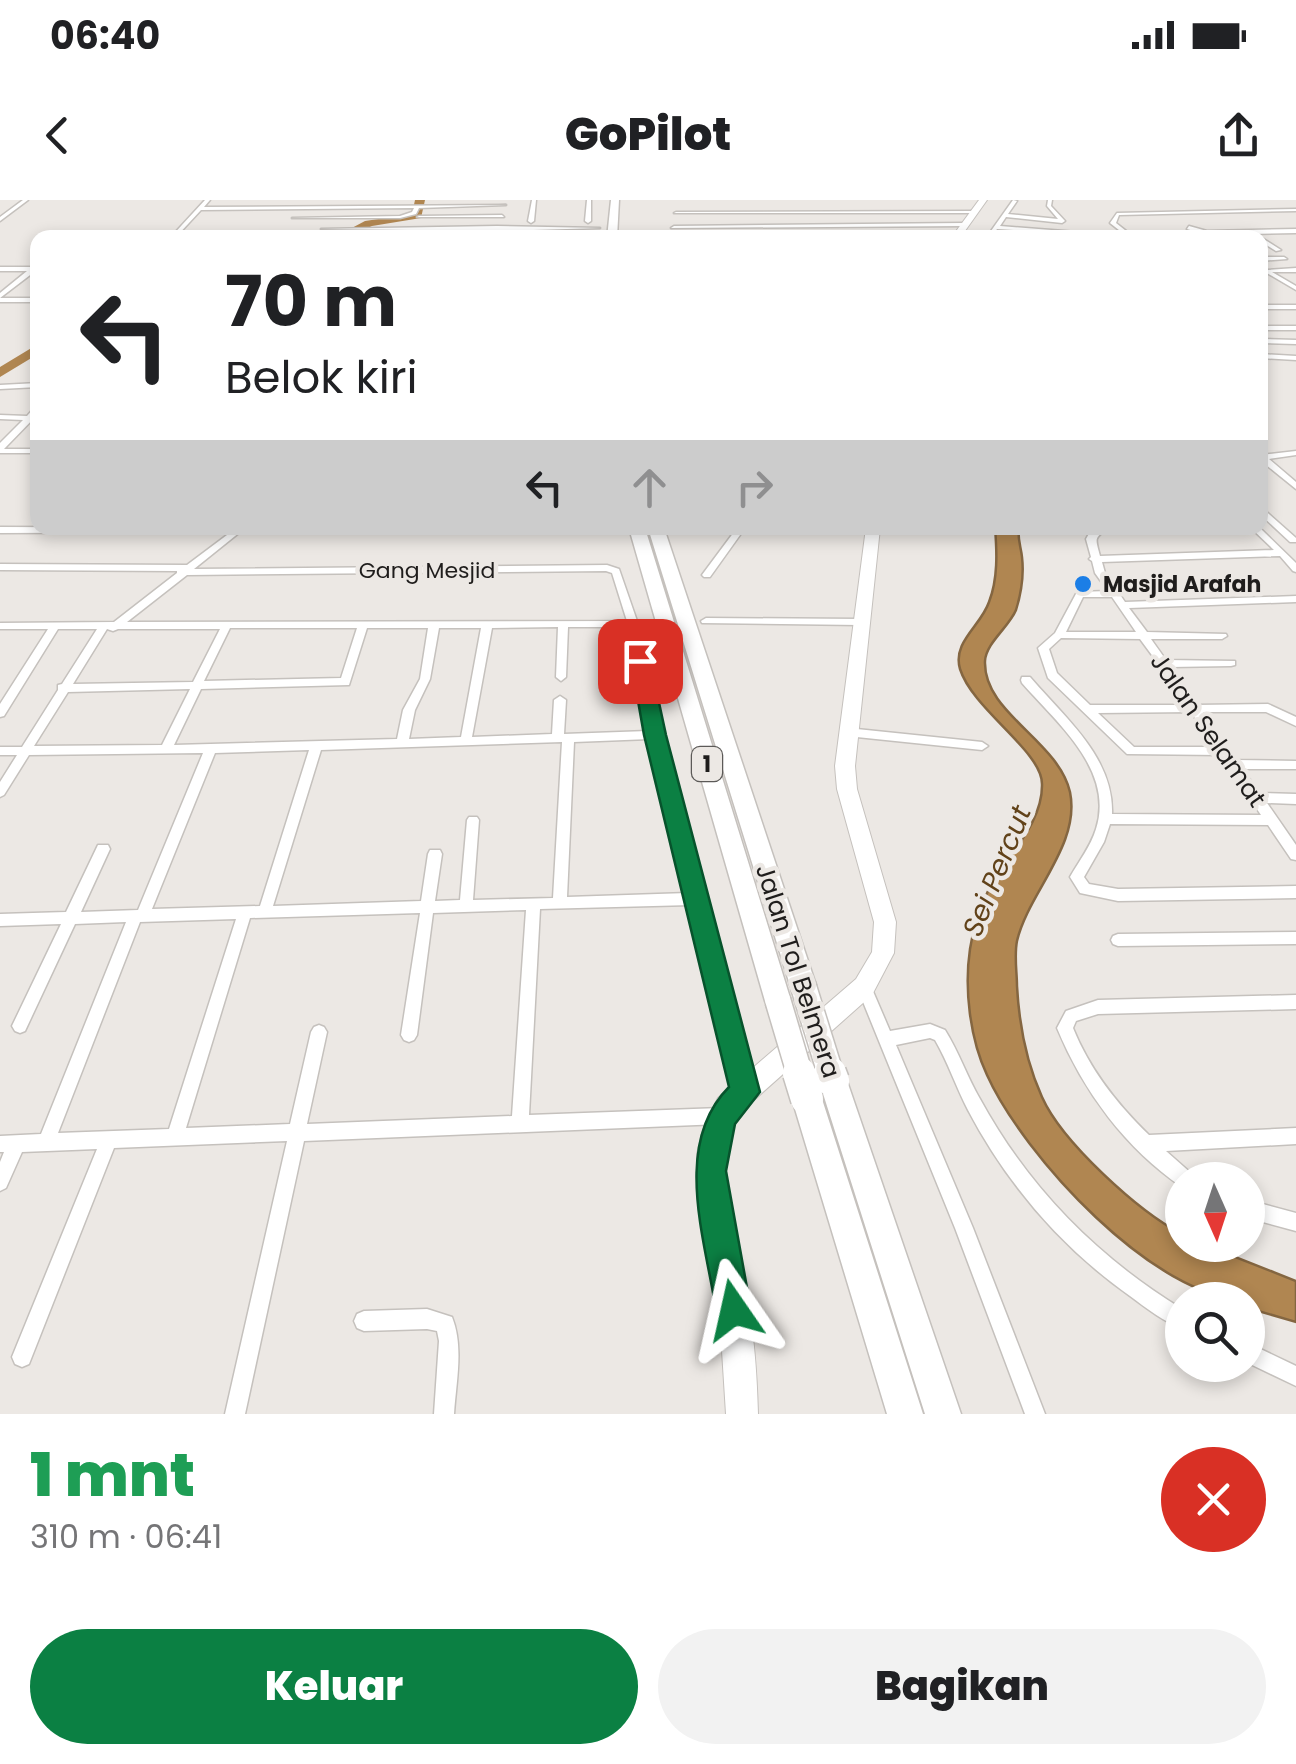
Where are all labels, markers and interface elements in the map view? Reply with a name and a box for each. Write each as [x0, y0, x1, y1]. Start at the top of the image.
text: 06:40 [50, 9, 160, 62]
text: GoPilot [565, 103, 731, 166]
icon: back [30, 108, 85, 163]
icon: share [1211, 108, 1266, 163]
text: 70 m [225, 252, 397, 351]
icon: left [60, 270, 190, 400]
text: Belok kiri [225, 346, 418, 409]
icon: left [517, 460, 572, 515]
icon: ahead [622, 460, 677, 515]
icon: right [727, 460, 782, 515]
street label: Gang Mesjid [359, 555, 495, 586]
place label: Masjid Arafah [1103, 569, 1261, 600]
marker: Masjid Arafah [1072, 573, 1094, 595]
pin [598, 619, 683, 704]
icon: arrive [613, 634, 668, 689]
street label: Jalan Selamat [1142, 646, 1274, 814]
road number: 1 [692, 747, 722, 781]
water label: Sei Percut [953, 799, 1041, 942]
street label: Jalan Tol Belmera [747, 860, 849, 1082]
north arrow [1165, 1162, 1265, 1262]
map controls [1165, 1162, 1265, 1382]
position arrow [682, 1258, 786, 1362]
button: search [1165, 1282, 1265, 1382]
text: 1 mnt [30, 1433, 195, 1517]
button: close [1161, 1447, 1266, 1552]
text: 310 m · 06:41 [30, 1514, 222, 1559]
button: Keluar [30, 1629, 638, 1744]
button: Bagikan [658, 1629, 1266, 1744]

